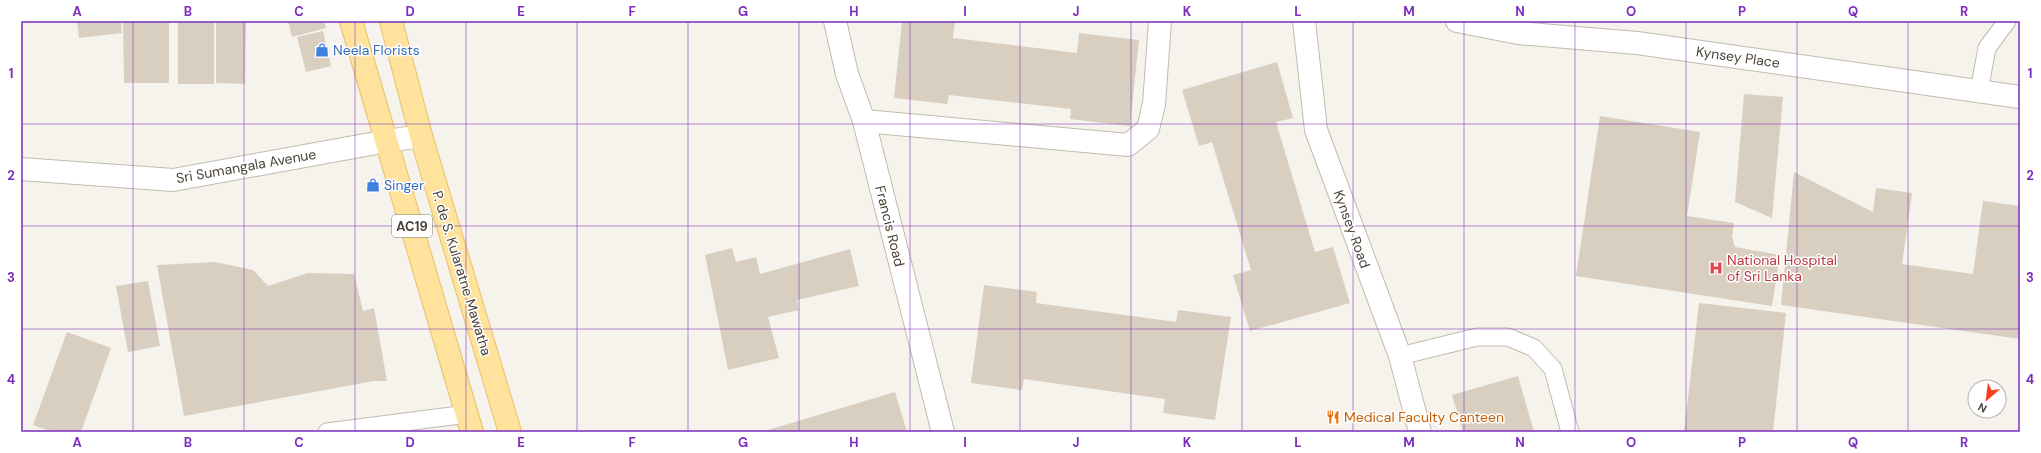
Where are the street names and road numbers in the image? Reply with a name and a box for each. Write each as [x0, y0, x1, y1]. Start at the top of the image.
street label: Kynsey Place [1695, 42, 1781, 72]
street label: Sri Sumangala Avenue [174, 145, 318, 187]
street label: Francis Road [871, 184, 909, 268]
street label: Kynsey Road [1330, 187, 1374, 271]
street label: P. de S. Kularatne Mawatha [428, 188, 496, 358]
road number: AC19 [392, 215, 432, 237]

